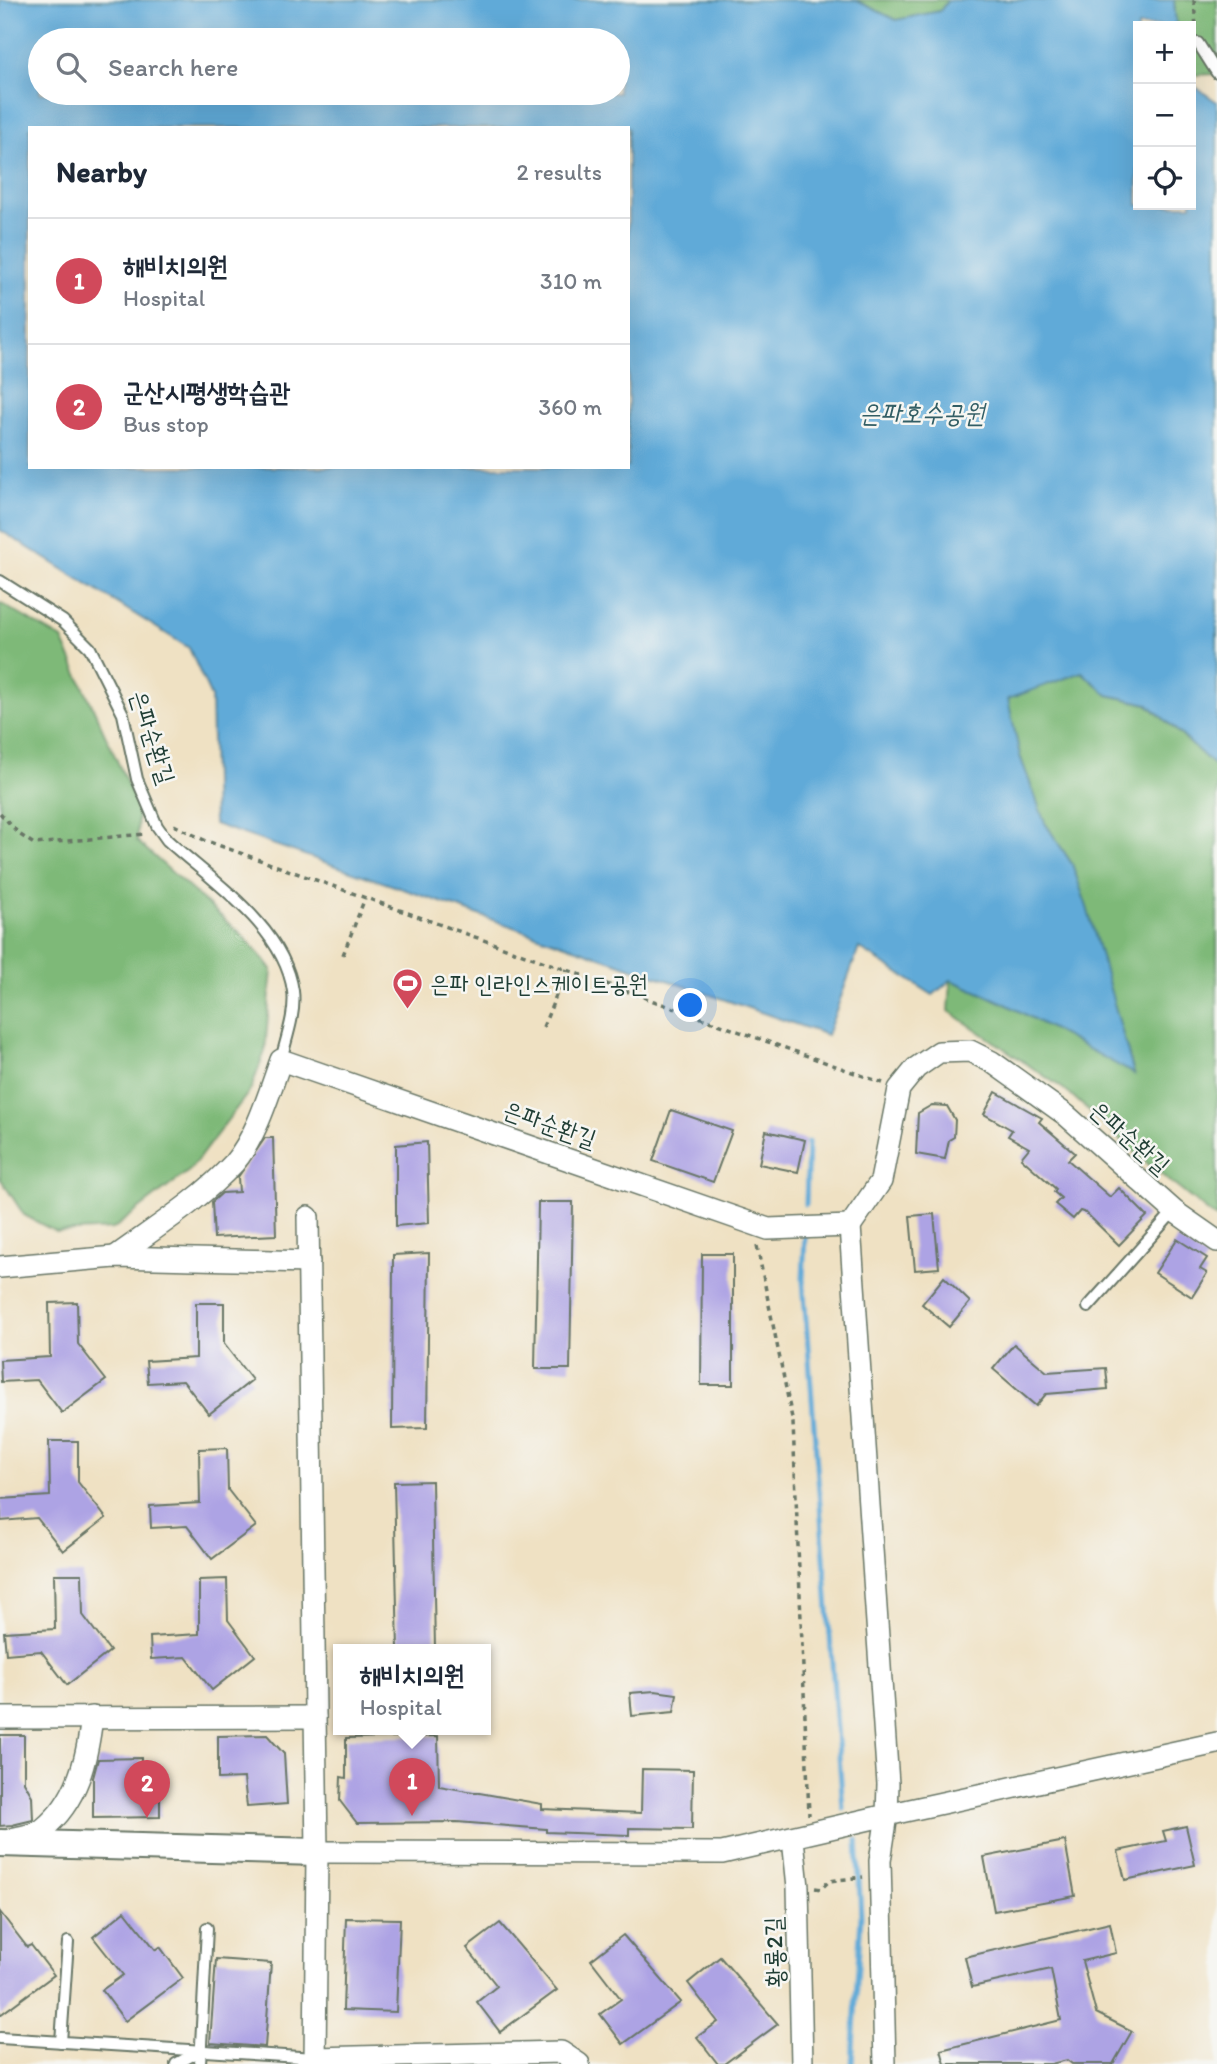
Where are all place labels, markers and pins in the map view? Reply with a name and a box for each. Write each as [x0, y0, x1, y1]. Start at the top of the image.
sports icon: 은파 인라인스케이트공원 [390, 966, 424, 1010]
place label: 은파 인라인스케이트공원 [430, 969, 648, 998]
pin: 1 [389, 1758, 435, 1816]
pin: 2 [124, 1760, 170, 1818]

